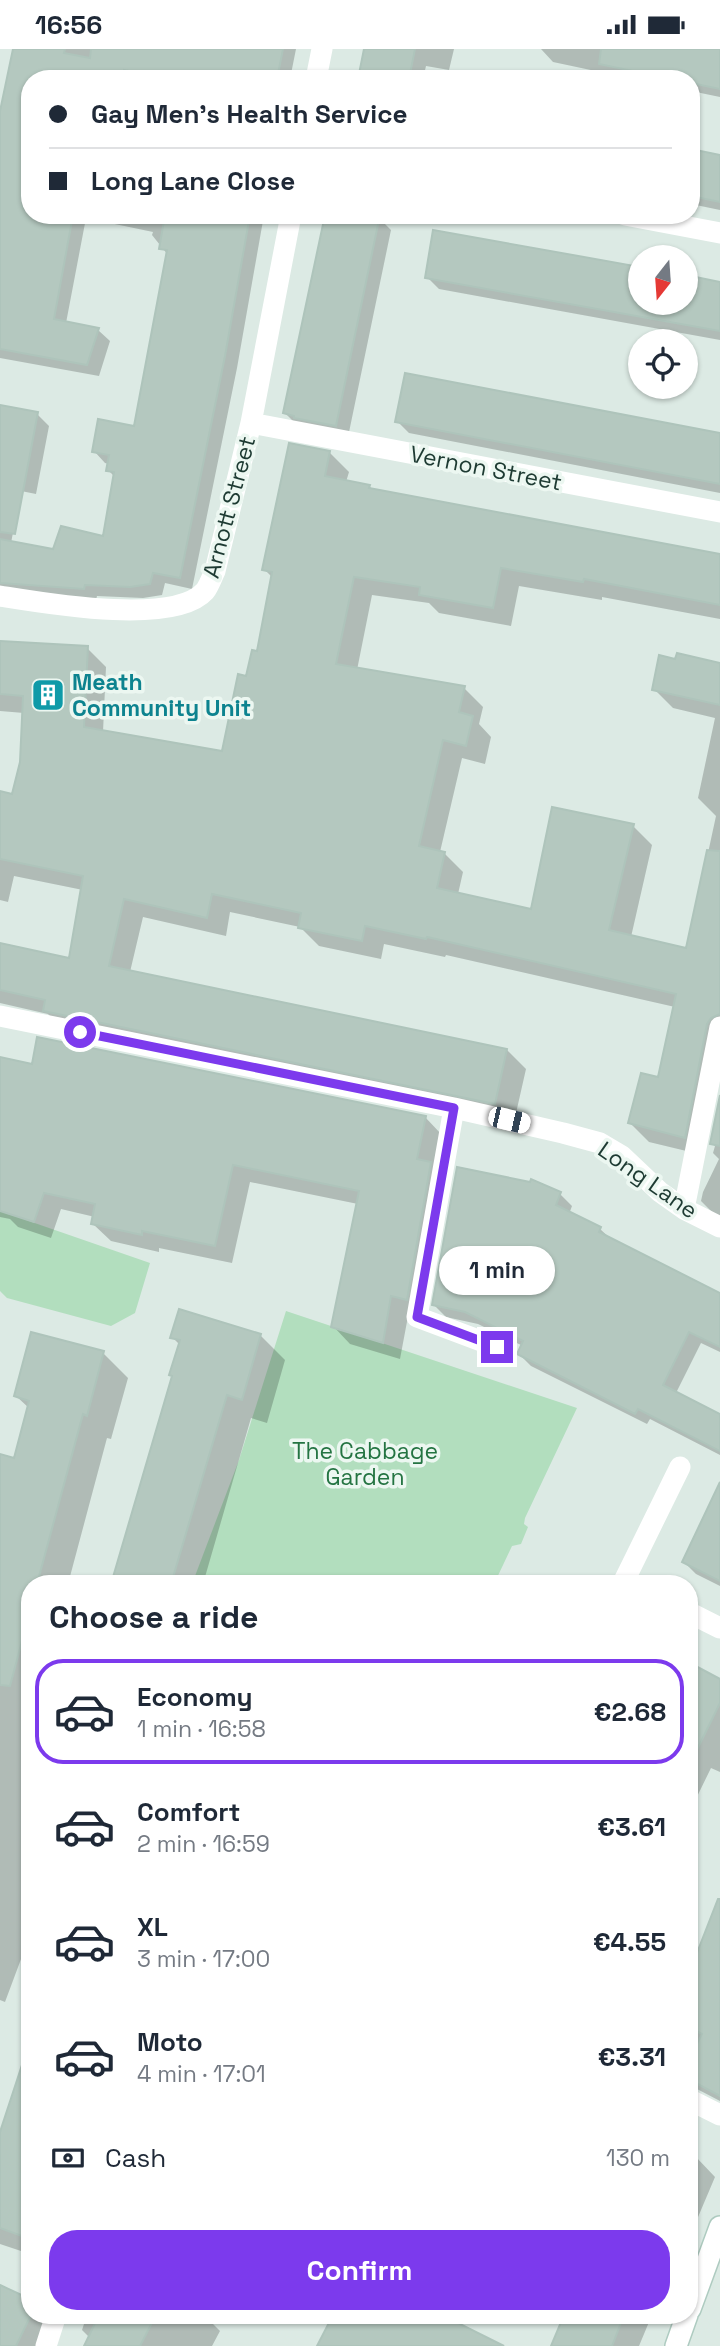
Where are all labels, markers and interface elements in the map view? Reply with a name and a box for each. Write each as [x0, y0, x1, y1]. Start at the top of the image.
text: 16:56 [35, 8, 102, 42]
text: Gay Men's Health Service [91, 97, 408, 131]
text: Long Lane Close [91, 164, 295, 198]
north arrow [628, 245, 698, 315]
map controls [628, 245, 698, 399]
button: locate [628, 329, 698, 399]
street label: Arnott Street [196, 433, 262, 581]
street label: Vernon Street [407, 439, 565, 497]
place label: Meath Community Unit [72, 667, 251, 723]
building icon: Meath Community Unit [29, 676, 67, 714]
route start [64, 1016, 96, 1048]
car [487, 1105, 532, 1135]
street label: Long Lane [592, 1135, 704, 1225]
callout: 1 min [439, 1245, 555, 1295]
text: 1 min [469, 1255, 525, 1285]
route end [481, 1331, 513, 1363]
park label: The Cabbage Garden [292, 1436, 438, 1492]
text: Choose a ride [49, 1597, 259, 1637]
icon: car [53, 1680, 116, 1743]
text: Economy [137, 1680, 253, 1714]
text: €2.68 [594, 1695, 666, 1729]
text: 1 min · 16:58 [137, 1714, 266, 1744]
icon: car [53, 1795, 116, 1858]
text: Comfort [137, 1795, 240, 1829]
text: €3.61 [597, 1810, 666, 1844]
text: 2 min · 16:59 [137, 1829, 270, 1859]
icon: car [53, 1910, 116, 1973]
text: XL [137, 1910, 168, 1944]
text: €4.55 [593, 1925, 666, 1959]
text: 3 min · 17:00 [137, 1944, 270, 1974]
icon: car [53, 2025, 116, 2088]
text: Moto [137, 2025, 203, 2059]
text: €3.31 [598, 2040, 666, 2074]
text: 4 min · 17:01 [137, 2059, 266, 2089]
icon: cash [49, 2139, 87, 2177]
text: Cash [105, 2141, 166, 2175]
text: 130 m [606, 2143, 670, 2173]
button: Confirm [49, 2230, 670, 2310]

